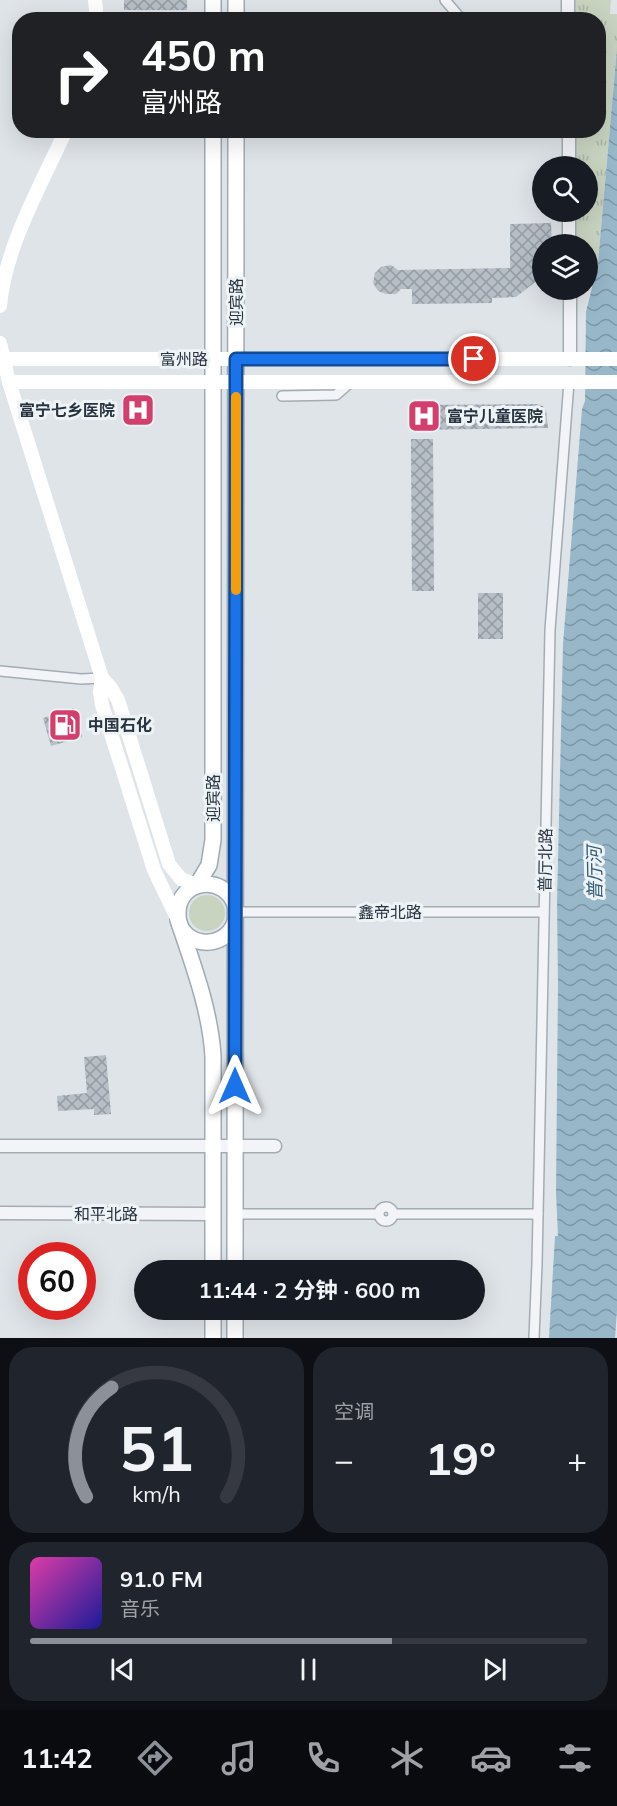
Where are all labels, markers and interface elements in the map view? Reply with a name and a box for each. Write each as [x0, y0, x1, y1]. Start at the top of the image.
text: 450 m [141, 29, 266, 82]
icon: right [42, 36, 120, 114]
text: 富州路 [141, 85, 222, 119]
map controls [532, 156, 598, 300]
button: search [532, 156, 598, 222]
button: layers [532, 234, 598, 300]
street label: 迎宾路 [226, 278, 246, 326]
pin [448, 333, 499, 384]
icon: arrive [457, 342, 490, 375]
street label: 富州路 [160, 349, 208, 369]
hospital icon: 富宁七乡医院 [120, 392, 156, 428]
hospital icon: 富宁儿童医院 [406, 398, 442, 434]
place label: 富宁七乡医院 [19, 400, 115, 420]
place label: 富宁儿童医院 [447, 406, 543, 426]
fuel station icon: 中国石化 [47, 707, 83, 743]
place label: 中国石化 [88, 715, 152, 735]
street label: 迎宾路 [203, 774, 223, 822]
street label: 普厅北路 [534, 828, 556, 892]
water label: 普厅河 [582, 843, 606, 900]
street label: 鑫帝北路 [358, 902, 422, 922]
position arrow [203, 1054, 267, 1118]
street label: 和平北路 [74, 1204, 138, 1224]
speed limit sign: 60 [18, 1242, 96, 1320]
text: 11:44 · 2 分钟 · 600 m [198, 1276, 421, 1304]
text: 空调 [334, 1399, 374, 1424]
text: 51 [119, 1408, 194, 1487]
text: 19° [425, 1430, 496, 1486]
text: − [334, 1439, 354, 1480]
text: + [567, 1439, 587, 1480]
text: km/h [132, 1480, 181, 1507]
text: 91.0 FM [120, 1565, 203, 1593]
text: 音乐 [120, 1596, 160, 1621]
icon: previous [106, 1653, 139, 1686]
icon: pause [292, 1653, 325, 1686]
icon: next [478, 1653, 511, 1686]
icon: directions [134, 1737, 176, 1779]
icon: music [218, 1737, 260, 1779]
icon: phone [302, 1737, 344, 1779]
icon: climate [386, 1737, 428, 1779]
icon: car [470, 1737, 512, 1779]
icon: filters [554, 1737, 596, 1779]
text: 11:42 [21, 1741, 92, 1775]

